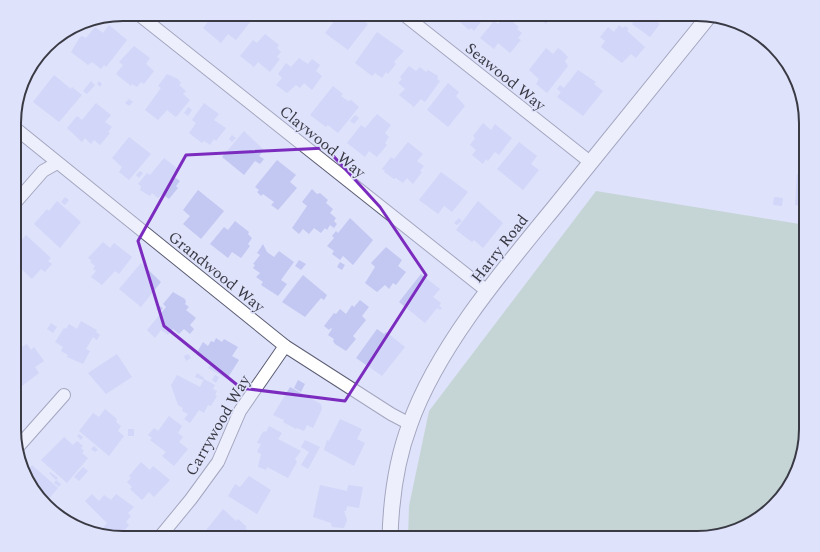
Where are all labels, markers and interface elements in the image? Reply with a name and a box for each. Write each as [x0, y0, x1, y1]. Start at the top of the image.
street label: Seawood Way [460, 37, 552, 118]
street label: Claywood Way [274, 99, 372, 185]
street label: Harry Road [465, 209, 534, 288]
street label: Grandwood Way [163, 225, 271, 319]
street label: Carrywood Way [179, 369, 257, 480]

